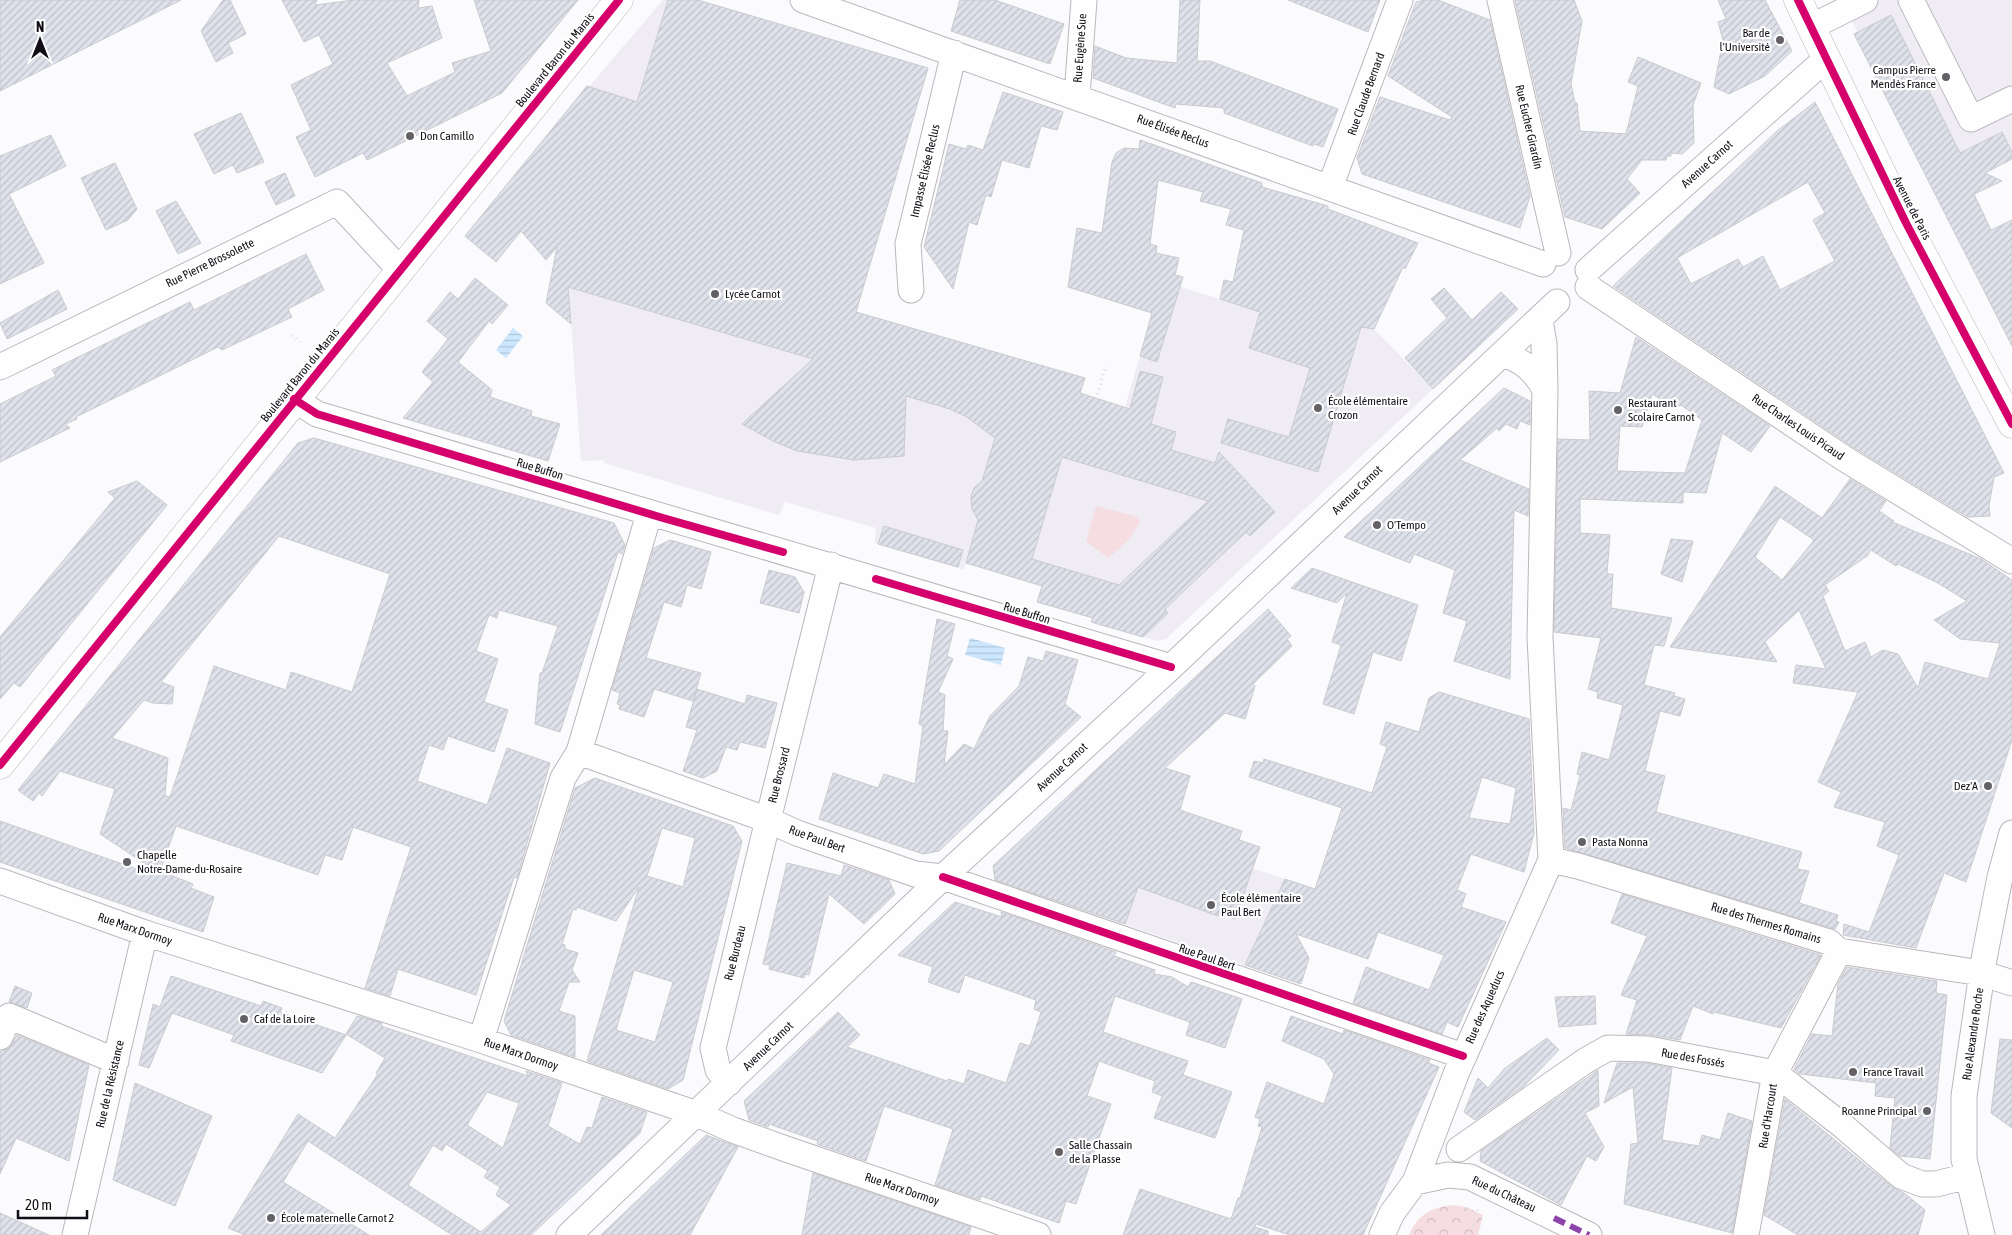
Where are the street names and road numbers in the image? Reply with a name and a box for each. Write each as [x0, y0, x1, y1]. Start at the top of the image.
street label: Boulevard Baron du Marais [513, 10, 597, 110]
street label: Rue Eugène Sue [1071, 13, 1089, 83]
street label: Rue Claude Bernard [1345, 51, 1387, 137]
street label: Rue Eucher Girardin [1512, 83, 1546, 171]
street label: Rue Élisée Reclus [1135, 111, 1211, 151]
street label: Impasse Élisée Reclus [907, 123, 943, 219]
street label: Avenue Carnot [1678, 137, 1736, 191]
street label: Avenue de Paris [1890, 174, 1934, 242]
street label: Rue Pierre Brossolette [164, 236, 256, 290]
street label: Boulevard Baron du Marais [258, 325, 342, 425]
street label: Rue Charles Louis Picaud [1749, 391, 1847, 463]
street label: Rue Buffon [515, 455, 565, 483]
street label: Avenue Carnot [1329, 462, 1385, 517]
street label: Rue Buffon [1002, 599, 1052, 627]
street label: Avenue Carnot [1034, 740, 1091, 794]
street label: Rue Brossard [765, 746, 793, 804]
street label: Rue Paul Bert [787, 822, 847, 856]
street label: Rue des Thermes Romains [1709, 900, 1823, 946]
street label: Rue Marx Dormoy [96, 910, 174, 948]
street label: Rue Burdeau [721, 924, 749, 982]
street label: Rue Paul Bert [1177, 941, 1238, 973]
street label: Rue des Aqueducs [1463, 968, 1507, 1046]
street label: Rue Alexandre Roche [1960, 987, 1986, 1081]
street label: Avenue Carnot [740, 1018, 796, 1073]
street label: Rue Marx Dormoy [482, 1035, 560, 1073]
street label: Rue de la Résistance [93, 1039, 127, 1129]
street label: Rue des Fossés [1660, 1046, 1726, 1070]
street label: Rue d'Harcourt [1756, 1082, 1780, 1149]
street label: Rue Marx Dormoy [863, 1170, 941, 1208]
street label: Rue du Château [1470, 1173, 1538, 1215]

